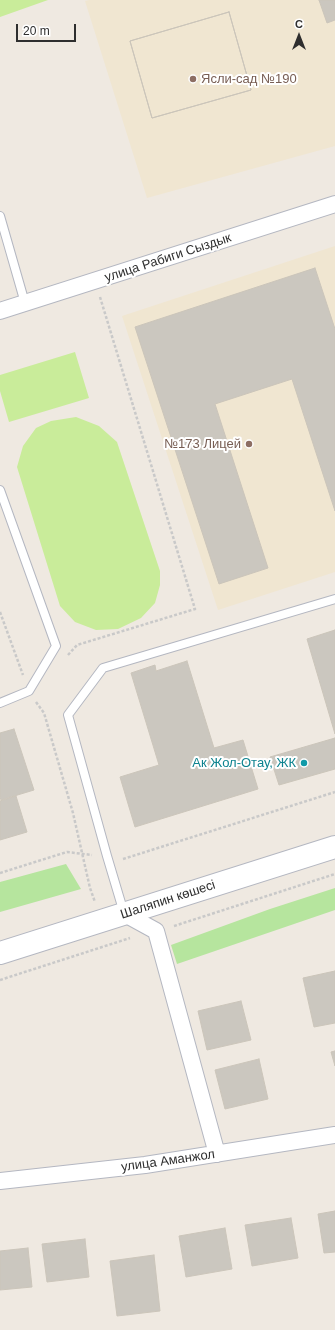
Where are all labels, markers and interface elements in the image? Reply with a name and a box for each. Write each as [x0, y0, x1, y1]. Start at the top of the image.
scale bar [18, 16, 78, 42]
north arrow [279, 16, 319, 56]
text: С [295, 18, 303, 30]
text: 20 m [23, 24, 50, 38]
place label: Ясли-сад №190 [201, 71, 297, 87]
marker: Ясли-сад №190 [188, 74, 198, 84]
street label: улица Рабиги Сыздык [103, 230, 233, 286]
place label: №173 Лицей [164, 436, 241, 452]
marker: №173 Лицей [244, 439, 254, 449]
place label: Ак Жол-Отау, ЖК [192, 755, 296, 771]
marker: Ак Жол-Отау, ЖК [299, 758, 309, 768]
street label: Шаляпин көшесі [119, 877, 217, 923]
street label: улица Аманжол [120, 1147, 216, 1175]

